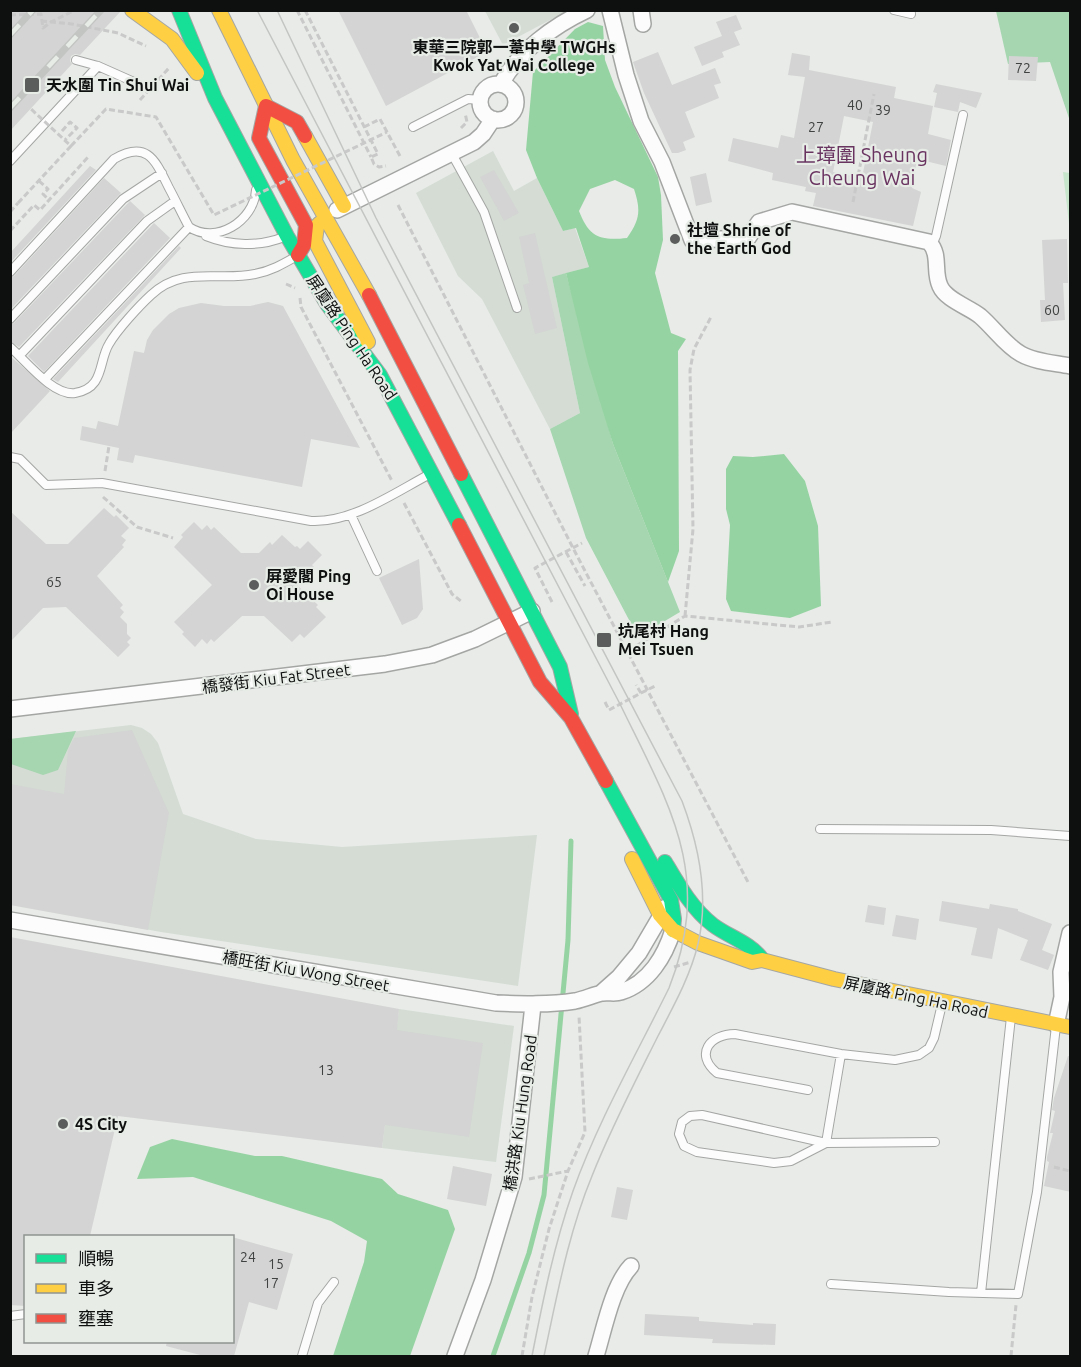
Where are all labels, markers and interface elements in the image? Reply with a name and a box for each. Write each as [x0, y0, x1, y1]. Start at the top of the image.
marker: 東華三院郭一葦中學 TWGHs Kwok Yat Wai College [507, 21, 521, 35]
place label: 東華三院郭一葦中學 TWGHs Kwok Yat Wai College [413, 38, 615, 74]
house number: 72 [1015, 60, 1031, 76]
marker: 天水圍 Tin Shui Wai [23, 76, 41, 94]
place label: 天水圍 Tin Shui Wai [46, 76, 189, 94]
house number: 40 [847, 97, 863, 113]
house number: 39 [875, 102, 891, 118]
house number: 27 [808, 119, 824, 135]
district label: 上璋圍 Sheung Cheung Wai [796, 143, 928, 189]
place label: 社壇 Shrine of the Earth God [687, 221, 791, 257]
marker: 社壇 Shrine of the Earth God [668, 232, 682, 246]
street label: 屏廈路 Ping Ha Road [303, 271, 401, 403]
house number: 60 [1044, 302, 1060, 318]
place label: 屏愛閣 Ping Oi House [266, 567, 351, 603]
house number: 65 [46, 574, 62, 590]
marker: 屏愛閣 Ping Oi House [247, 578, 261, 592]
place label: 坑尾村 Hang Mei Tsuen [618, 622, 709, 658]
marker: 坑尾村 Hang Mei Tsuen [595, 631, 613, 649]
street label: 橋發街 Kiu Fat Street [201, 660, 352, 696]
street label: 橋旺街 Kiu Wong Street [221, 947, 391, 995]
street label: 屏廈路 Ping Ha Road [842, 973, 990, 1021]
street label: 橋洪路 Kiu Hung Road [500, 1034, 540, 1192]
house number: 13 [318, 1062, 334, 1078]
place label: 4S City [75, 1115, 128, 1133]
marker: 4S City [56, 1117, 70, 1131]
legend [24, 1235, 234, 1343]
text: 順暢 [78, 1248, 114, 1268]
house number: 24 [240, 1249, 256, 1265]
house number: 15 [268, 1256, 284, 1272]
house number: 17 [263, 1275, 279, 1291]
text: 車多 [78, 1278, 114, 1298]
text: 壅塞 [78, 1308, 114, 1328]

